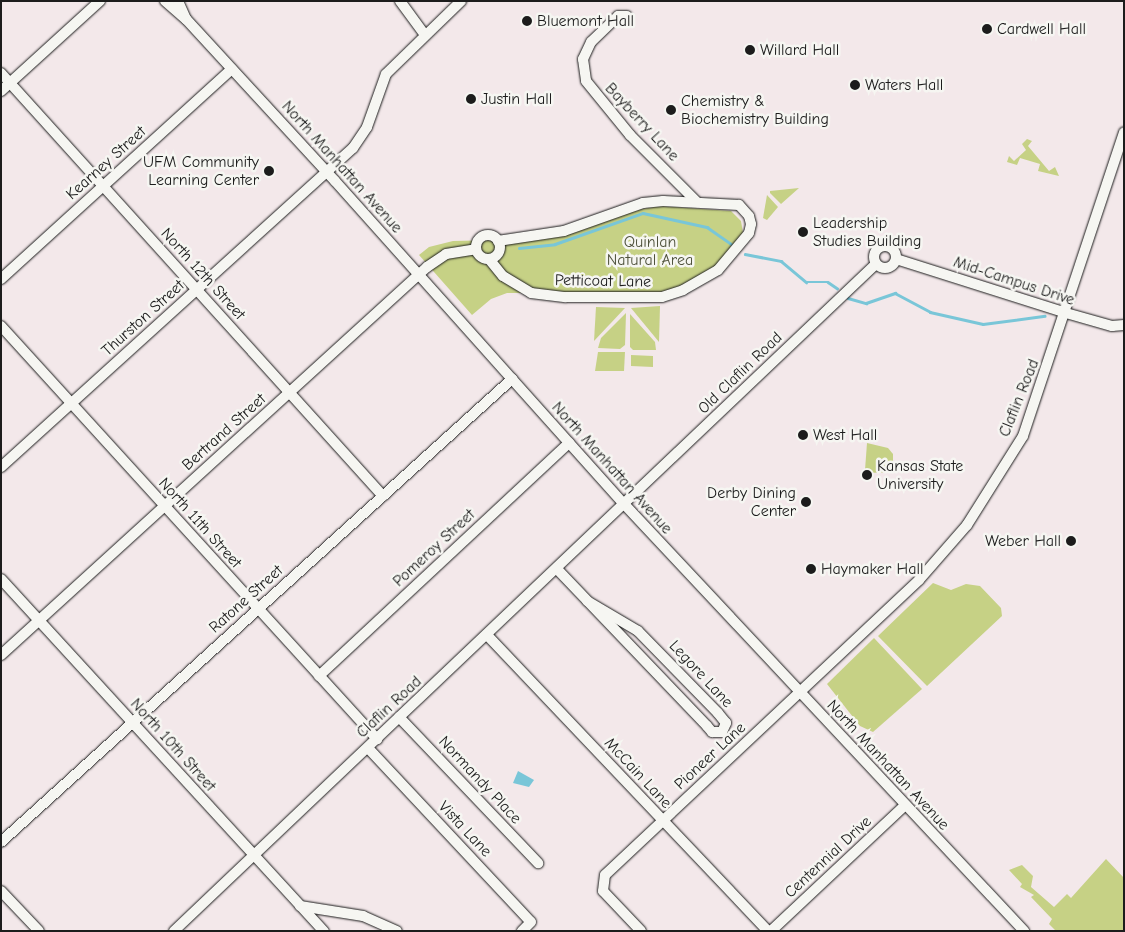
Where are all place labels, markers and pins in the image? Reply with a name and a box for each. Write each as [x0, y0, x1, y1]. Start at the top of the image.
place label: Bluemont Hall [537, 11, 634, 31]
marker: Bluemont Hall [521, 15, 533, 27]
place label: Cardwell Hall [997, 19, 1086, 39]
marker: Cardwell Hall [981, 23, 993, 35]
place label: Willard Hall [760, 40, 839, 60]
marker: Willard Hall [744, 44, 756, 56]
place label: Waters Hall [865, 75, 943, 95]
marker: Waters Hall [849, 79, 861, 91]
place label: Justin Hall [481, 89, 552, 109]
place label: Chemistry & Biochemistry Building [681, 91, 829, 129]
marker: Justin Hall [465, 93, 477, 105]
marker: Chemistry & Biochemistry Building [665, 104, 677, 116]
place label: UFM Community Learning Center [143, 152, 259, 190]
marker: UFM Community Learning Center [263, 165, 275, 177]
place label: Leadership Studies Building [813, 213, 921, 251]
marker: Leadership Studies Building [797, 226, 809, 238]
place label: West Hall [813, 425, 877, 445]
marker: West Hall [797, 429, 809, 441]
place label: Kansas State University [877, 456, 963, 494]
marker: Kansas State University [861, 469, 873, 481]
place label: Derby Dining Center [707, 483, 796, 521]
marker: Derby Dining Center [800, 496, 812, 508]
place label: Weber Hall [985, 531, 1061, 551]
marker: Weber Hall [1065, 535, 1077, 547]
place label: Haymaker Hall [821, 559, 923, 579]
marker: Haymaker Hall [805, 563, 817, 575]

